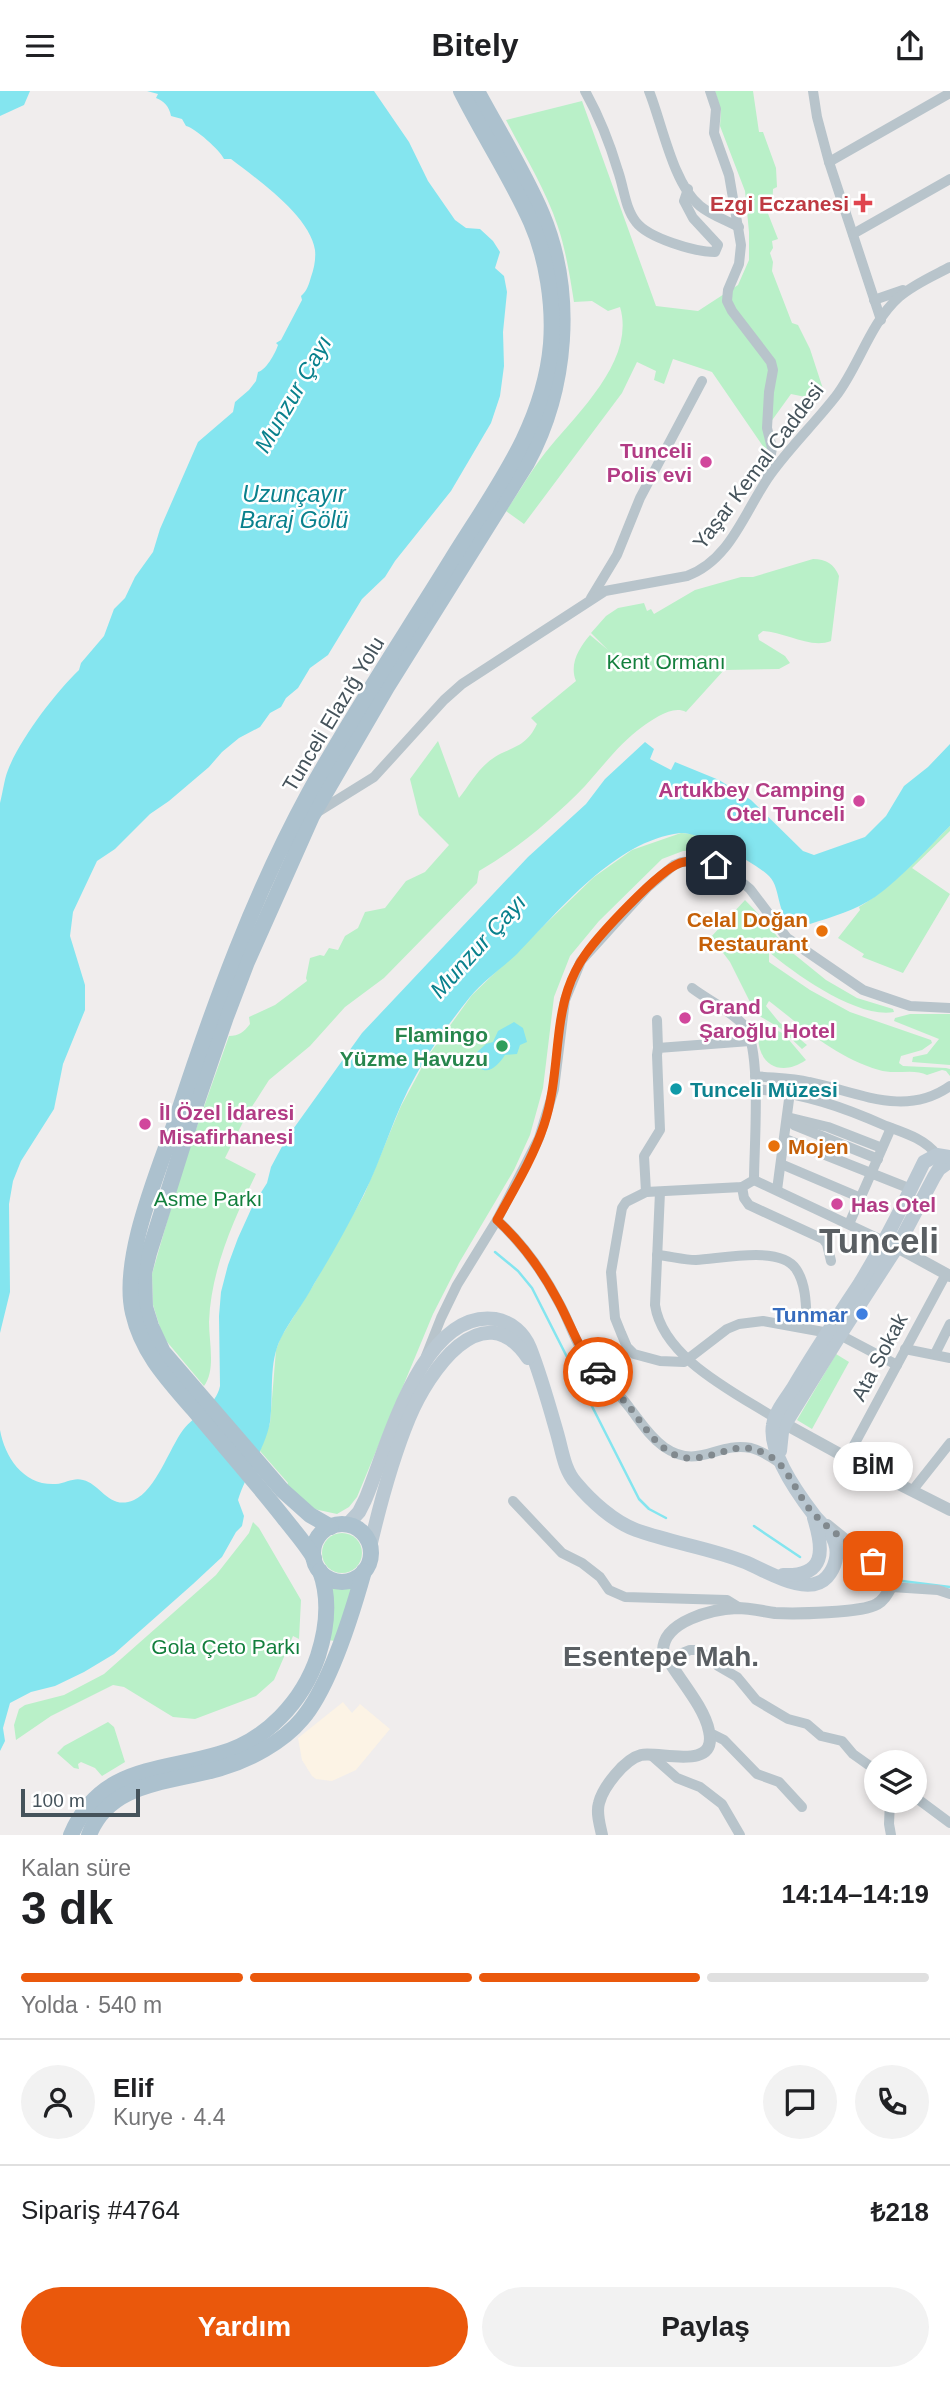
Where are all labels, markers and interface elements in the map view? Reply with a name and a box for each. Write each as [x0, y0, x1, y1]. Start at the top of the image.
icon: menu [21, 27, 59, 65]
text: Bitely [431, 27, 519, 63]
icon: share [891, 27, 929, 65]
place label: Ezgi Eczanesi [710, 192, 849, 215]
marker: Ezgi Eczanesi [855, 195, 871, 211]
water label: Munzur Çayı [249, 331, 337, 457]
street label: Yaşar Kemal Caddesi [688, 379, 828, 553]
place label: Tunceli Polis evi [607, 439, 692, 486]
marker: Tunceli Polis evi [698, 454, 714, 470]
water label: Uzunçayır Baraj Gölü [240, 481, 349, 533]
street label: Tunceli Elazığ Yolu [278, 632, 388, 796]
park label: Kent Ormanı [606, 650, 726, 673]
place label: Artukbey Camping Otel Tunceli [658, 778, 845, 825]
marker: Artukbey Camping Otel Tunceli [851, 793, 867, 809]
pin [686, 835, 746, 895]
icon: home [697, 846, 735, 884]
water label: Munzur Çayı [425, 889, 531, 1003]
place label: Celal Doğan Restaurant [687, 908, 808, 955]
marker: Celal Doğan Restaurant [814, 923, 830, 939]
place label: Grand Şaroğlu Hotel [699, 995, 836, 1042]
marker: Grand Şaroğlu Hotel [677, 1010, 693, 1026]
place label: Flamingo Yüzme Havuzu [340, 1023, 488, 1070]
marker: Flamingo Yüzme Havuzu [494, 1038, 510, 1054]
place label: Tunceli Müzesi [690, 1078, 838, 1101]
marker: Tunceli Müzesi [668, 1081, 684, 1097]
place label: İl Özel İdaresi Misafirhanesi [159, 1101, 294, 1148]
marker: İl Özel İdaresi Misafirhanesi [137, 1116, 153, 1132]
place label: Mojen [788, 1135, 849, 1158]
marker: Mojen [766, 1138, 782, 1154]
park label: Asme Parkı [154, 1187, 262, 1210]
place label: Has Otel [851, 1193, 936, 1216]
marker: Has Otel [829, 1196, 845, 1212]
district label: Tunceli [819, 1221, 939, 1260]
place label: Tunmar [773, 1303, 848, 1326]
marker: Tunmar [854, 1306, 870, 1322]
street label: Ata Sokak [846, 1309, 912, 1405]
courier [563, 1337, 633, 1407]
icon: car [579, 1353, 617, 1391]
callout: BİM [833, 1442, 913, 1491]
text: BİM [852, 1453, 894, 1479]
pin [843, 1531, 903, 1591]
icon: bag [854, 1542, 892, 1580]
park label: Gola Çeto Parkı [151, 1635, 301, 1658]
district label: Esentepe Mah. [563, 1641, 759, 1672]
map controls [864, 1750, 927, 1813]
button: layers [864, 1750, 927, 1813]
scale bar [21, 1786, 140, 1818]
text: 100 m [32, 1790, 85, 1811]
text: Kalan süre [21, 1855, 131, 1881]
text: 14:14–14:19 [782, 1879, 929, 1909]
text: 3 dk [21, 1882, 113, 1934]
text: Yolda · 540 m [21, 1992, 162, 2018]
button: person [21, 2065, 95, 2139]
button: chat [763, 2065, 837, 2139]
button: phone [855, 2065, 929, 2139]
text: Elif [113, 2073, 153, 2103]
text: Kurye · 4.4 [113, 2104, 226, 2130]
text: Sipariş #4764 [21, 2195, 180, 2225]
text: ₺218 [871, 2197, 929, 2227]
button: Yardım [21, 2287, 468, 2367]
button: Paylaş [482, 2287, 929, 2367]

